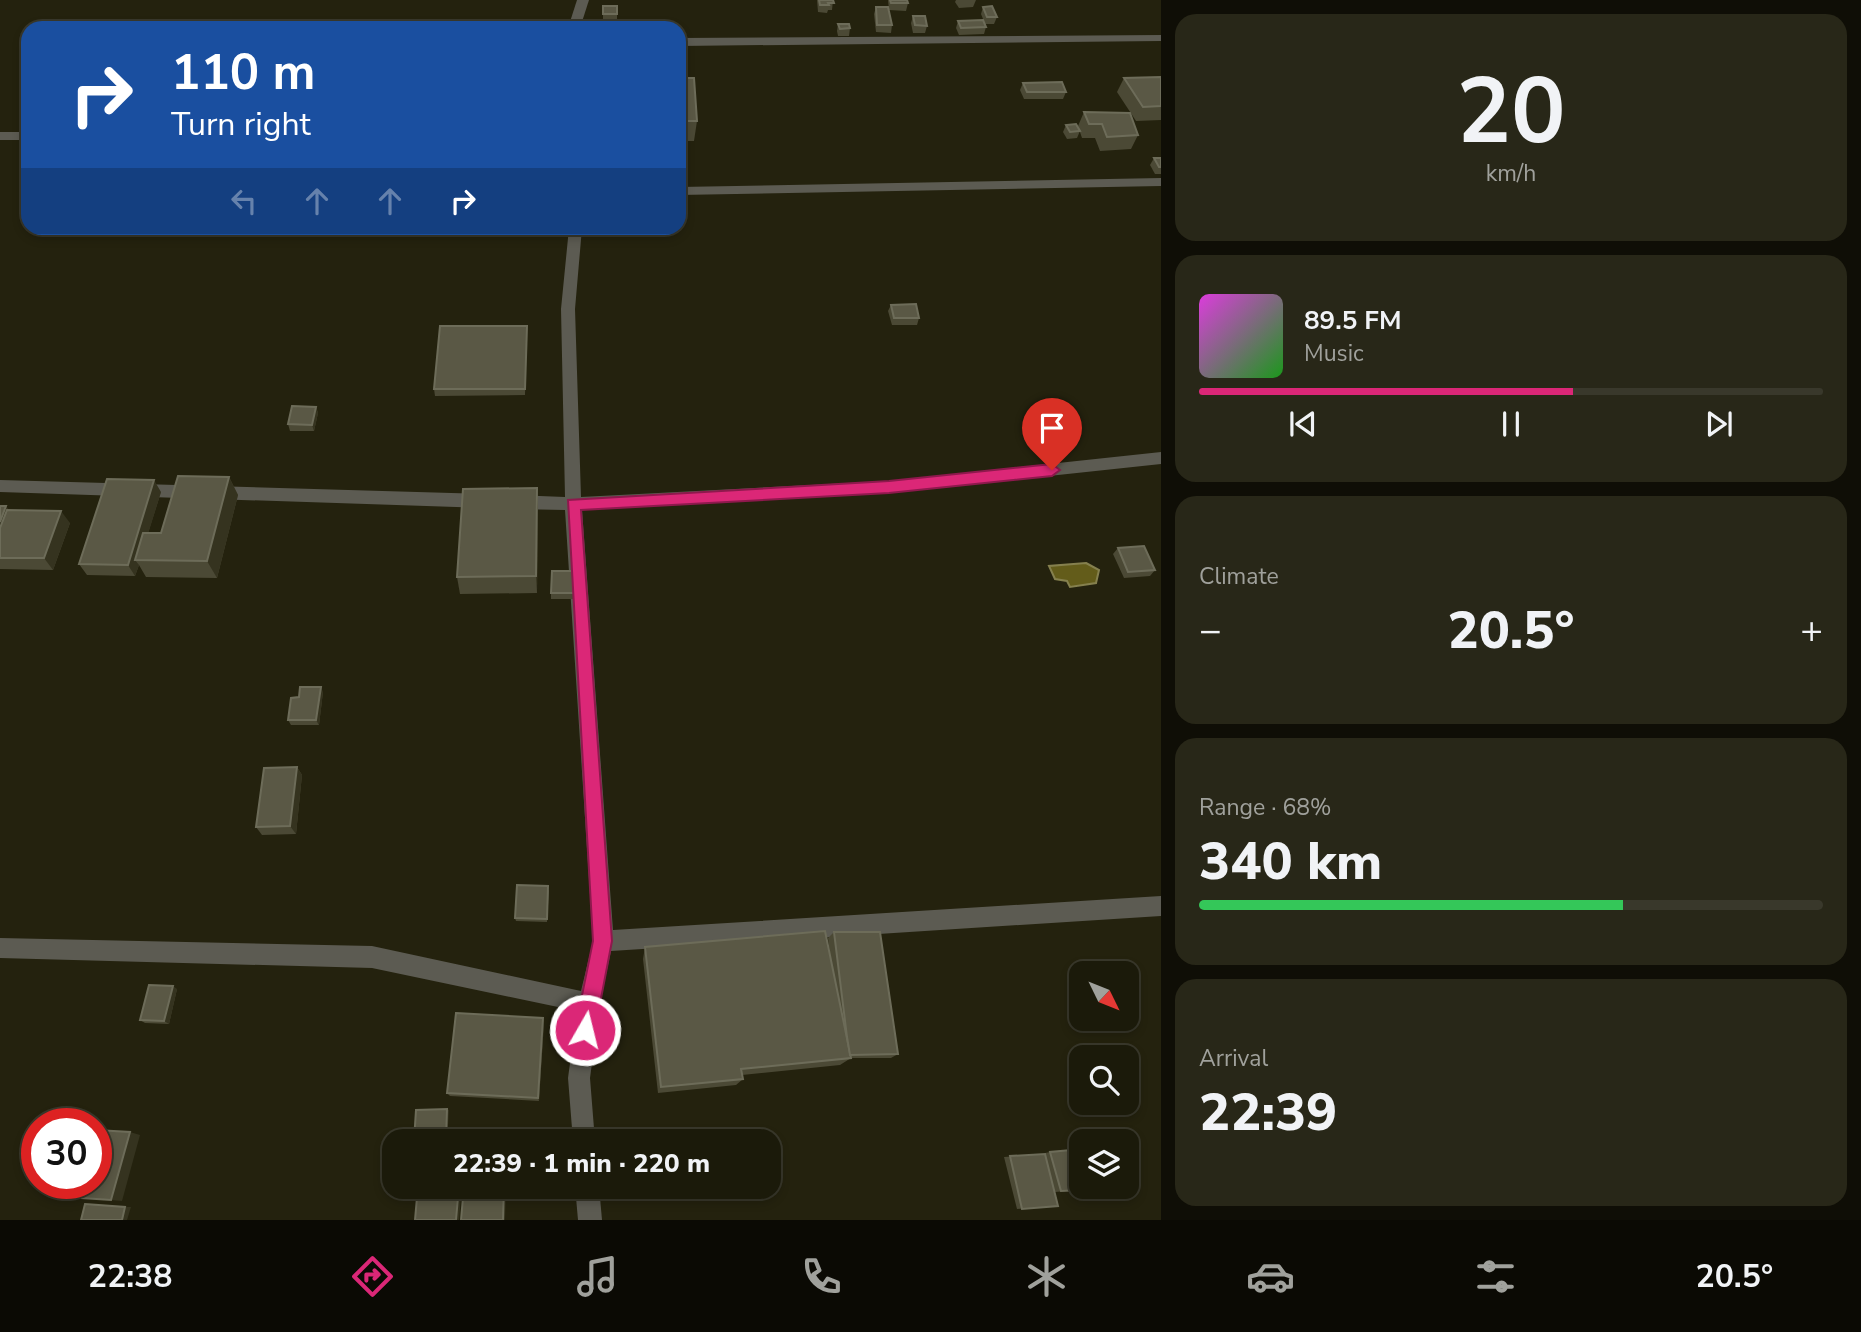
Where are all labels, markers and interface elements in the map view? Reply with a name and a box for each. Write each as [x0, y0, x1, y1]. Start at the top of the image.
text: 110 m [171, 39, 315, 106]
icon: right [56, 49, 147, 140]
text: 20 [1456, 50, 1566, 174]
text: Turn right [171, 103, 311, 146]
text: km/h [1486, 158, 1536, 189]
icon: left [225, 182, 263, 220]
icon: ahead [298, 182, 336, 220]
icon: ahead [371, 182, 409, 220]
icon: right [444, 182, 482, 220]
text: 89.5 FM [1304, 303, 1401, 338]
text: Music [1304, 338, 1364, 369]
pin [1022, 398, 1082, 470]
icon: previous [1284, 405, 1322, 443]
icon: pause [1492, 405, 1530, 443]
icon: next [1700, 405, 1738, 443]
icon: arrive [1033, 409, 1071, 447]
text: Climate [1199, 561, 1279, 592]
text: 20.5° [1447, 595, 1575, 666]
text: − [1199, 605, 1222, 656]
text: + [1800, 605, 1823, 656]
text: Range · 68% [1199, 792, 1331, 823]
text: 340 km [1199, 826, 1382, 897]
north arrow [1069, 961, 1139, 1031]
map controls [1069, 961, 1139, 1199]
position arrow [548, 993, 622, 1067]
text: Arrival [1199, 1043, 1268, 1074]
button: search [1069, 1045, 1139, 1115]
text: 22:39 [1199, 1077, 1337, 1148]
speed limit sign: 30 [21, 1108, 112, 1199]
button: layers [1069, 1129, 1139, 1199]
text: 22:39 · 1 min · 220 m [453, 1146, 710, 1181]
icon: directions [348, 1252, 397, 1301]
icon: music [573, 1252, 622, 1301]
icon: phone [797, 1252, 846, 1301]
icon: climate [1022, 1252, 1071, 1301]
icon: car [1246, 1252, 1295, 1301]
icon: filters [1471, 1252, 1520, 1301]
text: 22:38 [88, 1255, 173, 1298]
text: 20.5° [1695, 1255, 1773, 1298]

